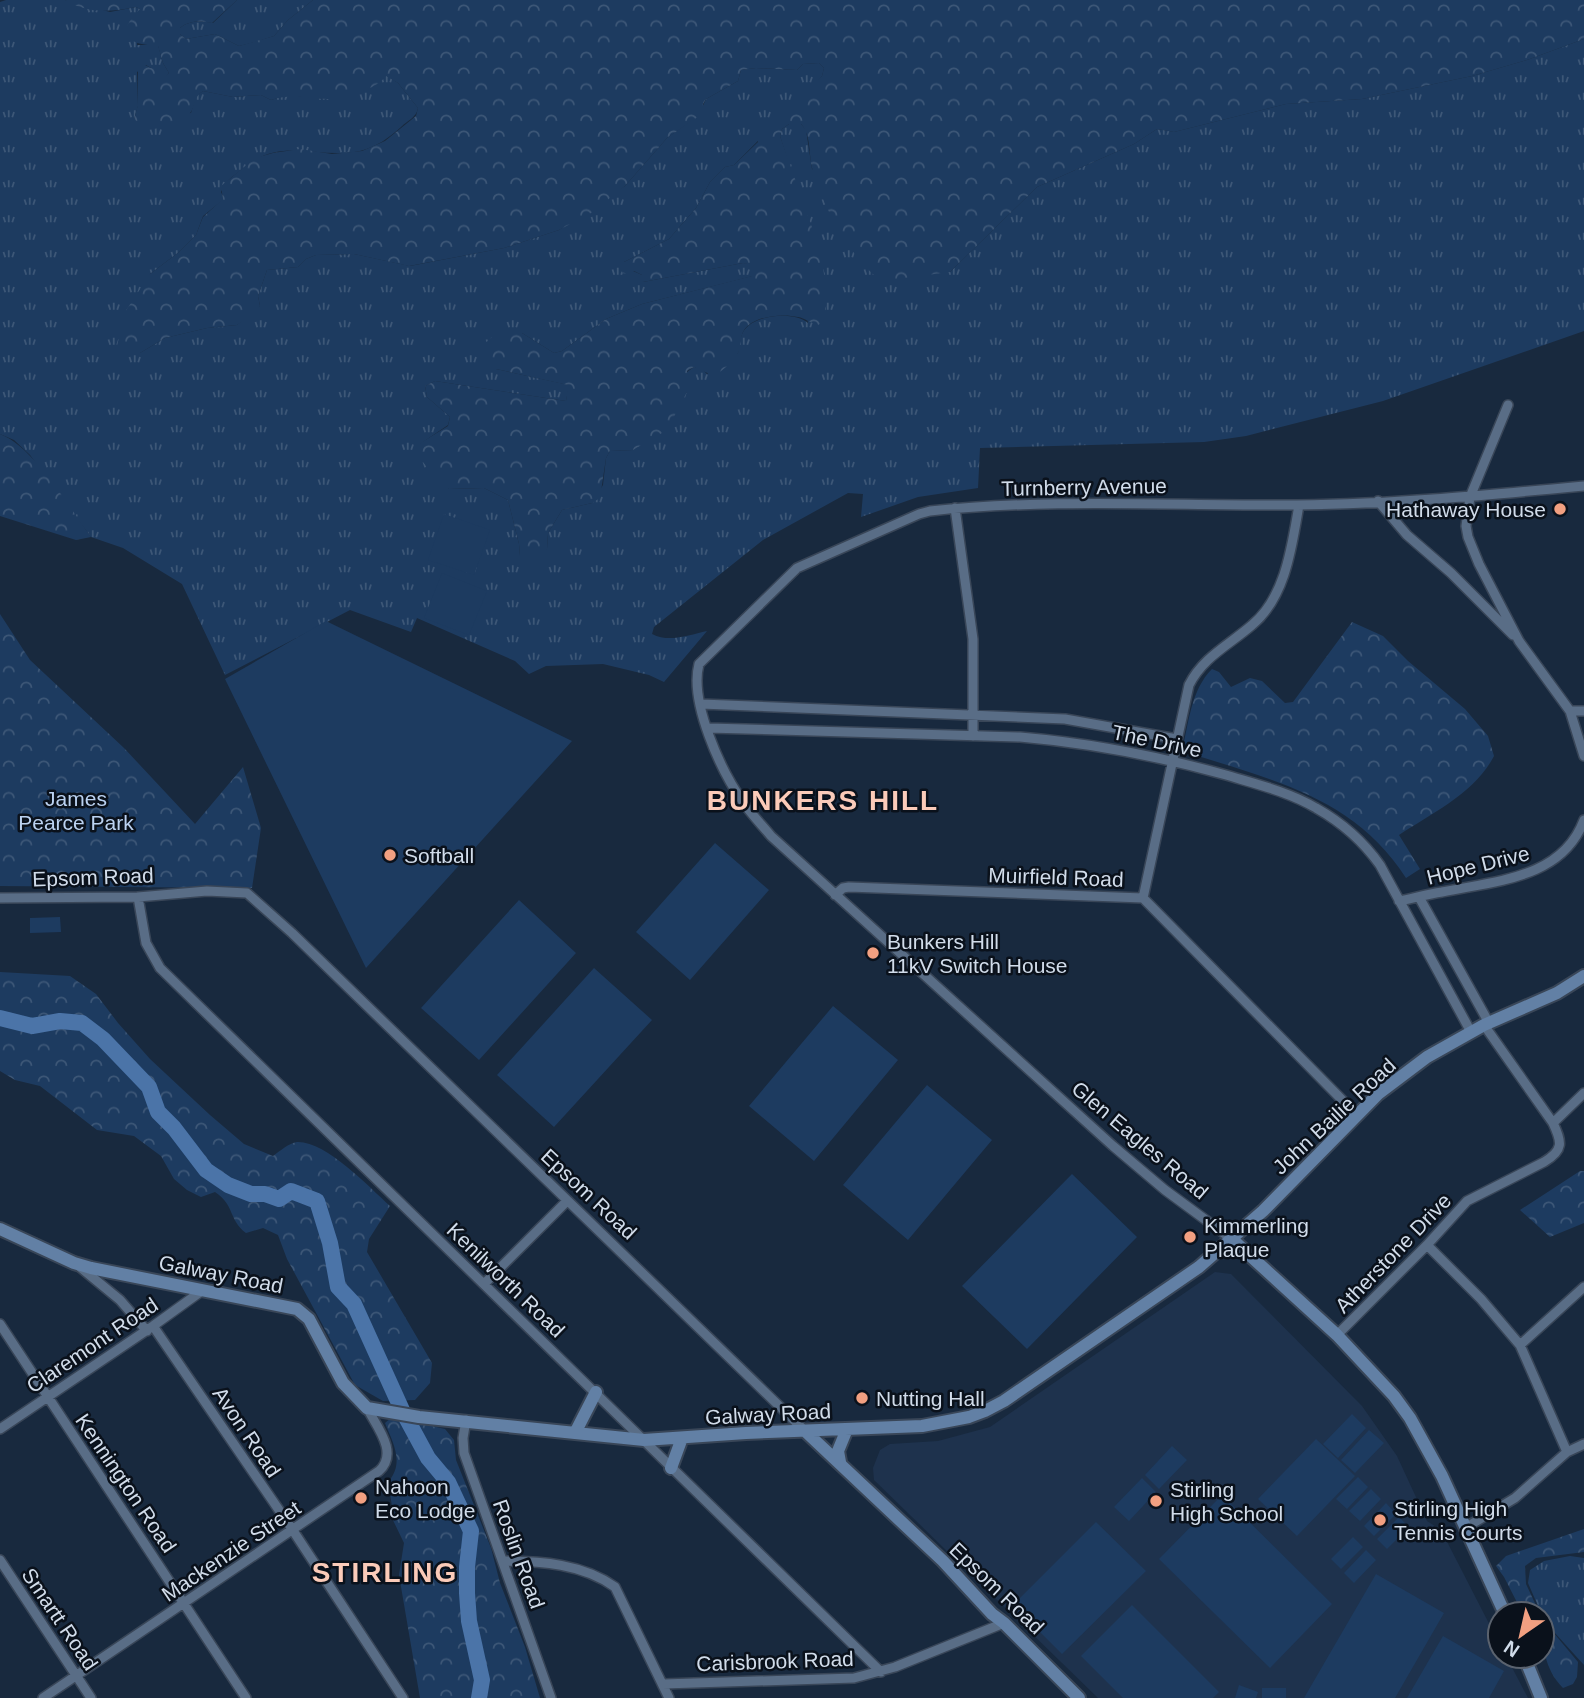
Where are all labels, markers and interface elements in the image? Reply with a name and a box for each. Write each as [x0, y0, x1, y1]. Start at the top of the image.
street label: Turnberry Avenue [1001, 474, 1167, 500]
place label: Hathaway House [1386, 498, 1546, 521]
marker: Hathaway House [1552, 501, 1568, 517]
street label: The Drive [1110, 720, 1204, 762]
district label: BUNKERS HILL [707, 785, 939, 816]
park label: James Pearce Park [18, 787, 134, 834]
street label: Hope Drive [1424, 841, 1532, 889]
place label: Softball [404, 844, 474, 867]
marker: Softball [382, 847, 398, 863]
street label: Epsom Road [32, 863, 154, 891]
street label: Muirfield Road [988, 863, 1124, 891]
place label: Bunkers Hill 11kV Switch House [887, 930, 1068, 977]
marker: Bunkers Hill 11kV Switch House [865, 945, 881, 961]
street label: John Bailie Road [1268, 1053, 1400, 1179]
street label: Glen Eagles Road [1067, 1076, 1213, 1204]
street label: Epsom Road [537, 1144, 641, 1244]
street label: Atherstone Drive [1330, 1189, 1456, 1317]
place label: Kimmerling Plaque [1204, 1214, 1309, 1261]
street label: Kenilworth Road [443, 1218, 569, 1342]
marker: Kimmerling Plaque [1182, 1229, 1198, 1245]
street label: Galway Road [157, 1251, 285, 1297]
street label: Claremont Road [22, 1293, 162, 1397]
street label: Avon Road [209, 1383, 285, 1481]
place label: Nutting Hall [876, 1387, 985, 1410]
marker: Nutting Hall [854, 1390, 870, 1406]
street label: Galway Road [704, 1399, 832, 1429]
street label: Kennington Road [71, 1409, 181, 1557]
place label: Nahoon Eco Lodge [375, 1475, 475, 1522]
place label: Stirling High School [1170, 1478, 1283, 1525]
marker: Nahoon Eco Lodge [353, 1490, 369, 1506]
marker: Stirling High School [1148, 1493, 1164, 1509]
street label: Mackenzie Street [157, 1496, 305, 1606]
street label: Roslin Road [489, 1496, 549, 1612]
place label: Stirling High Tennis Courts [1394, 1497, 1522, 1544]
marker: Stirling High Tennis Courts [1372, 1512, 1388, 1528]
street label: Epsom Road [945, 1538, 1049, 1638]
district label: STIRLING [312, 1557, 458, 1588]
street label: Smartt Road [18, 1564, 102, 1674]
north arrow [1486, 1600, 1556, 1670]
text: N [1500, 1636, 1523, 1661]
street label: Carisbrook Road [696, 1647, 854, 1675]

